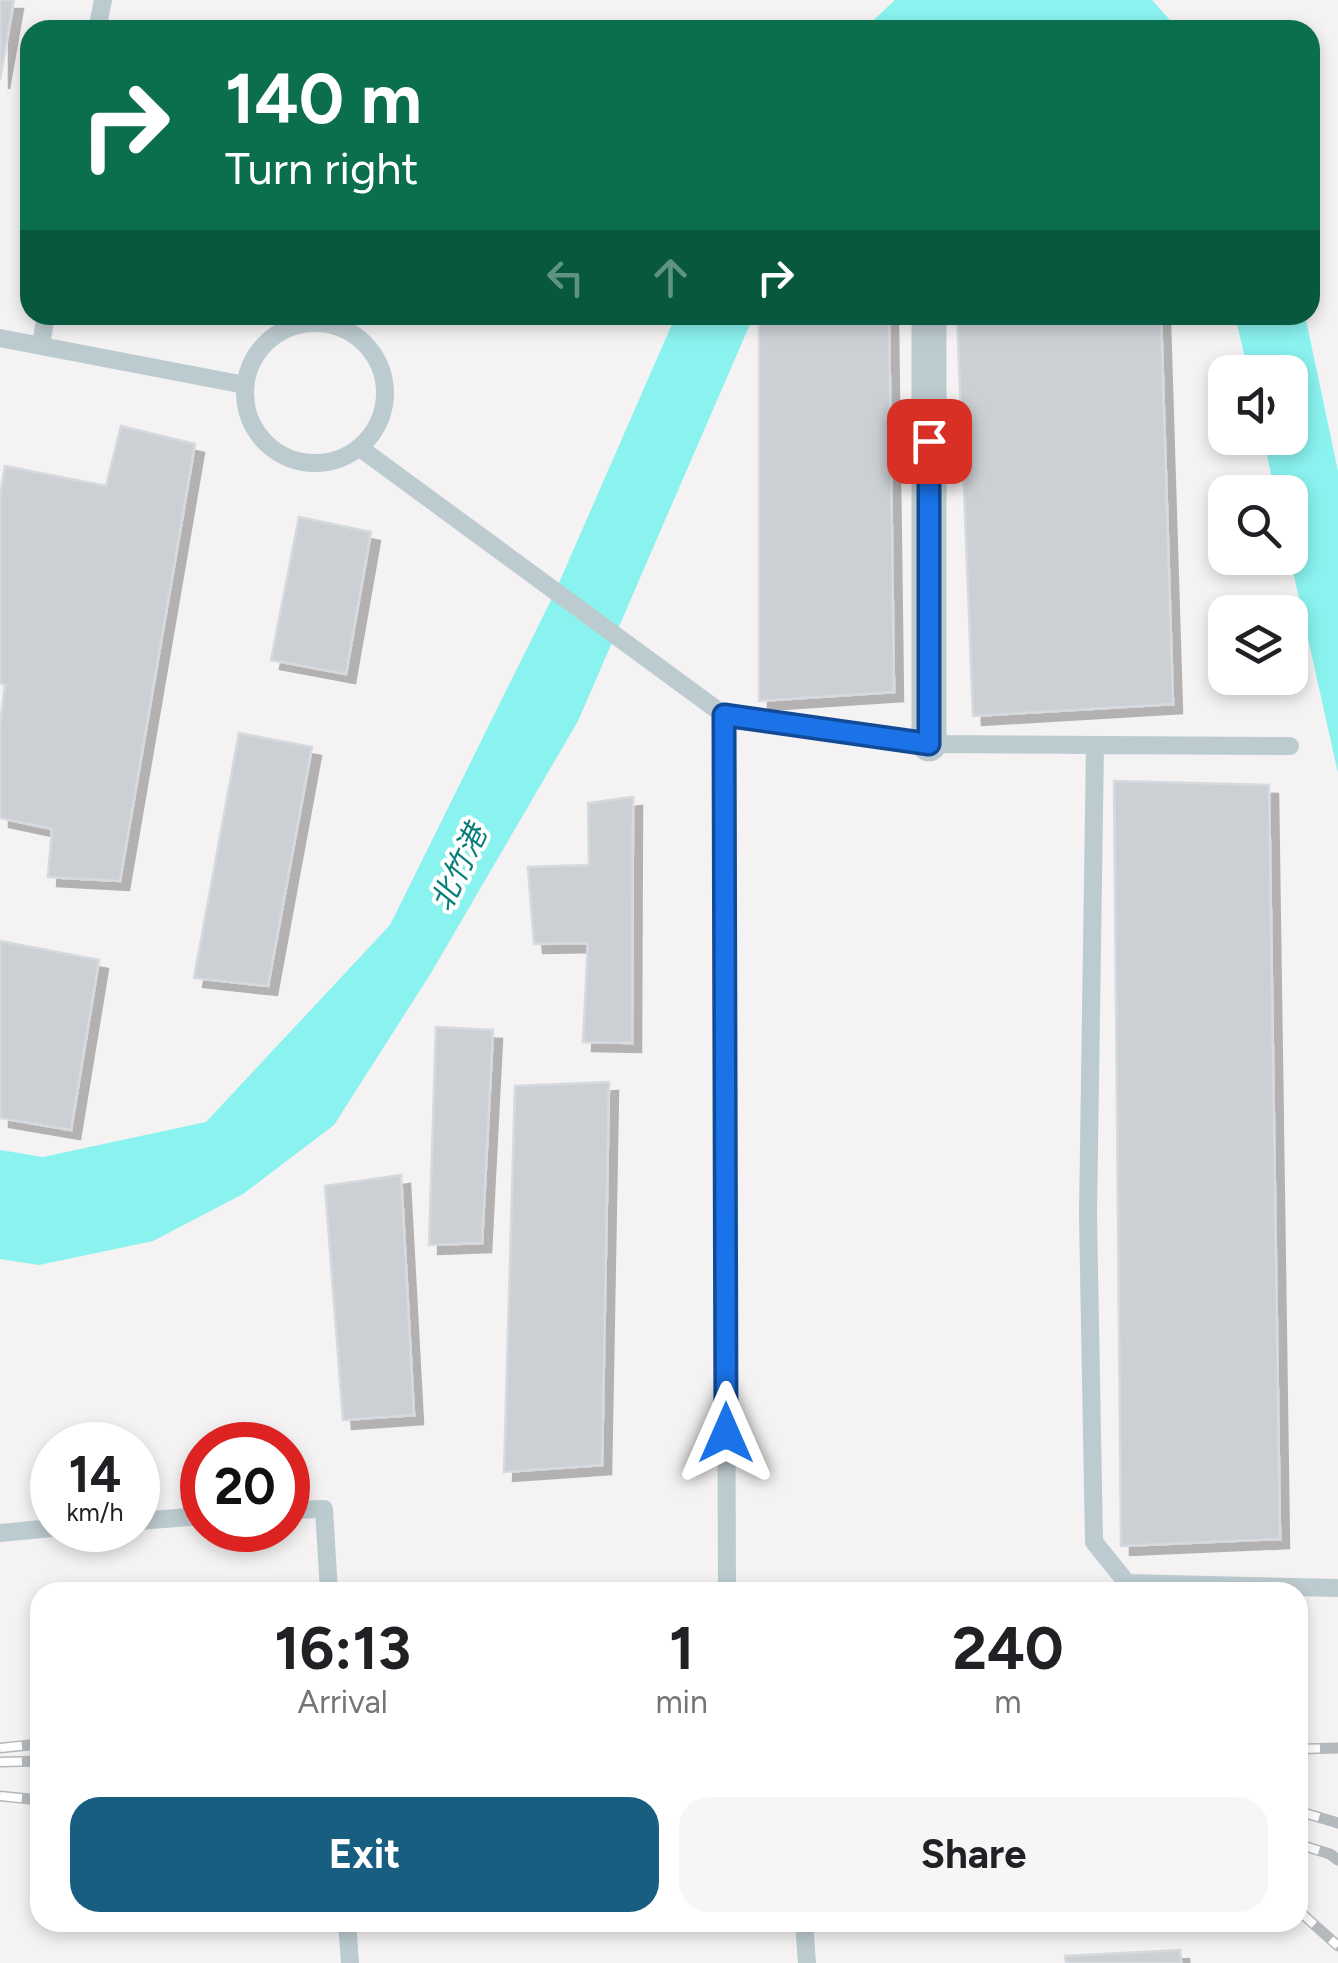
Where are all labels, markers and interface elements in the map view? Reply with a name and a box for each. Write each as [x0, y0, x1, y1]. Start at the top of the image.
text: 140 m [225, 56, 422, 141]
icon: right [60, 60, 190, 190]
text: Turn right [225, 141, 418, 195]
icon: left [538, 250, 593, 305]
icon: ahead [643, 250, 698, 305]
icon: right [748, 250, 803, 305]
map controls [1208, 355, 1308, 695]
button: sound [1208, 355, 1308, 455]
pin [887, 399, 972, 484]
icon: arrive [902, 414, 957, 469]
button: search [1208, 475, 1308, 575]
button: layers [1208, 595, 1308, 695]
water label: 北竹港 [423, 816, 496, 916]
position arrow [674, 1381, 778, 1485]
speed limit sign: 20 [180, 1422, 310, 1552]
text: 14 [69, 1444, 121, 1505]
text: km/h [66, 1497, 124, 1527]
text: 16:13 [274, 1612, 411, 1684]
text: 1 [669, 1612, 694, 1684]
text: 240 [952, 1612, 1064, 1684]
text: Arrival [298, 1683, 388, 1721]
text: min [655, 1683, 708, 1721]
text: m [994, 1683, 1022, 1721]
button: Exit [70, 1797, 659, 1912]
button: Share [679, 1797, 1268, 1912]

